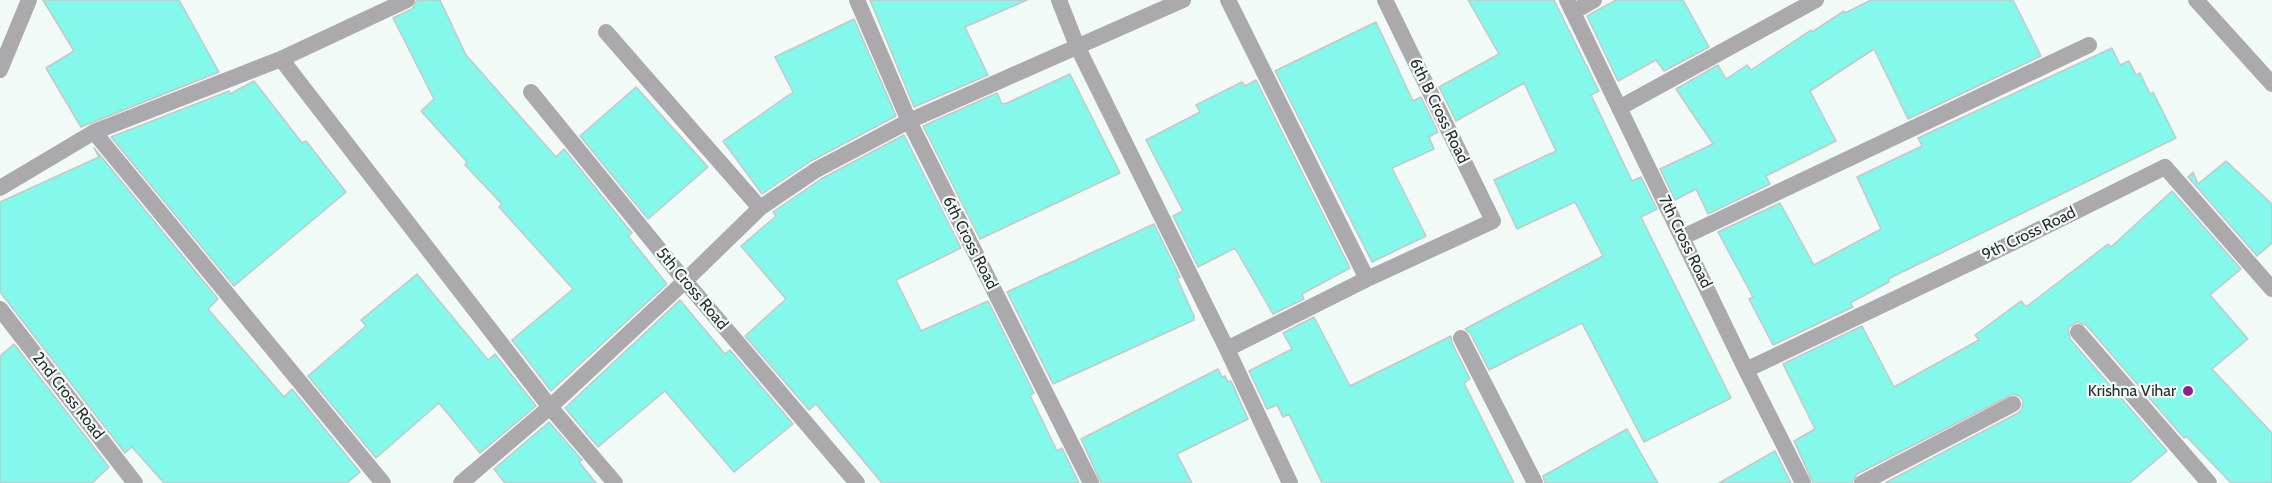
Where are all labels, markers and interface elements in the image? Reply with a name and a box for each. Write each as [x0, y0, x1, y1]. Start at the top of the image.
street label: 6th B Cross Road [1405, 55, 1473, 167]
street label: 6th Cross Road [938, 193, 1002, 293]
street label: 7th Cross Road [1654, 193, 1716, 291]
street label: 9th Cross Road [1979, 203, 2079, 265]
street label: 5th Cross Road [652, 244, 732, 334]
street label: 2nd Cross Road [28, 349, 108, 443]
place label: Krishna Vihar [2088, 381, 2176, 401]
marker: Krishna Vihar [2181, 384, 2195, 398]

